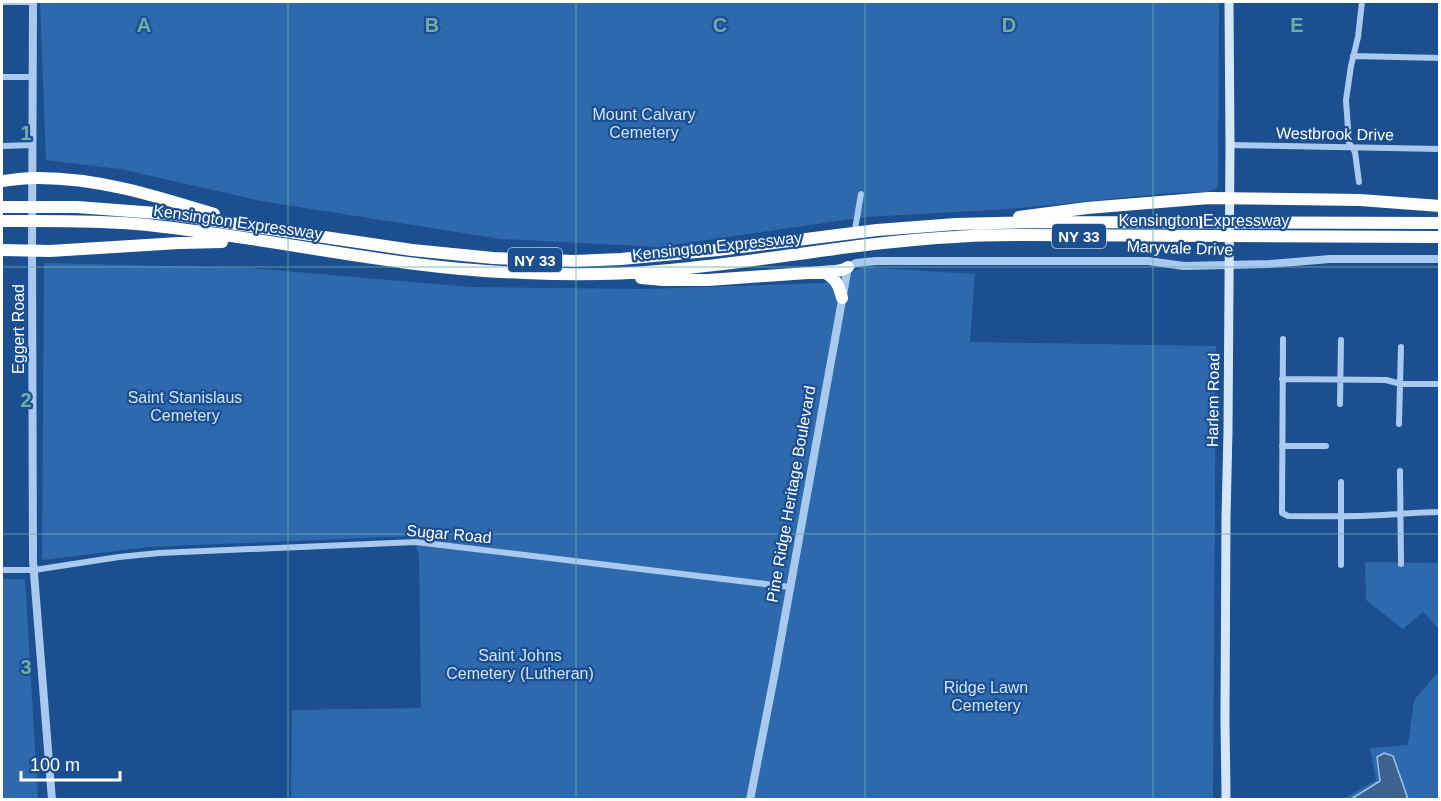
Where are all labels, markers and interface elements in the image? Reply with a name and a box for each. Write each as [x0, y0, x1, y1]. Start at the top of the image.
text: A [137, 14, 151, 36]
text: B [425, 14, 439, 36]
text: C [713, 14, 727, 36]
text: D [1002, 14, 1016, 36]
text: E [1290, 14, 1304, 36]
park label: Mount Calvary Cemetery [592, 106, 696, 141]
text: 1 [20, 122, 32, 144]
street label: Westbrook Drive [1276, 124, 1394, 144]
street label: Kensington Expressway [152, 202, 324, 242]
street label: Kensington Expressway [1119, 212, 1289, 229]
road number: NY 33 [1052, 224, 1106, 248]
street label: Kensington Expressway [631, 229, 803, 263]
street label: Maryvale Drive [1126, 238, 1234, 258]
road number: NY 33 [508, 248, 562, 272]
street label: Eggert Road [10, 284, 27, 374]
street label: Harlem Road [1204, 353, 1222, 447]
street label: Pine Ridge Heritage Boulevard [764, 384, 818, 604]
text: 2 [20, 389, 32, 411]
park label: Saint Stanislaus Cemetery [128, 389, 242, 424]
street label: Sugar Road [406, 522, 492, 546]
park label: Saint Johns Cemetery (Lutheran) [446, 647, 594, 682]
text: 3 [20, 656, 32, 678]
park label: Ridge Lawn Cemetery [944, 679, 1028, 714]
scale bar [21, 744, 120, 782]
text: 100 m [30, 755, 80, 775]

